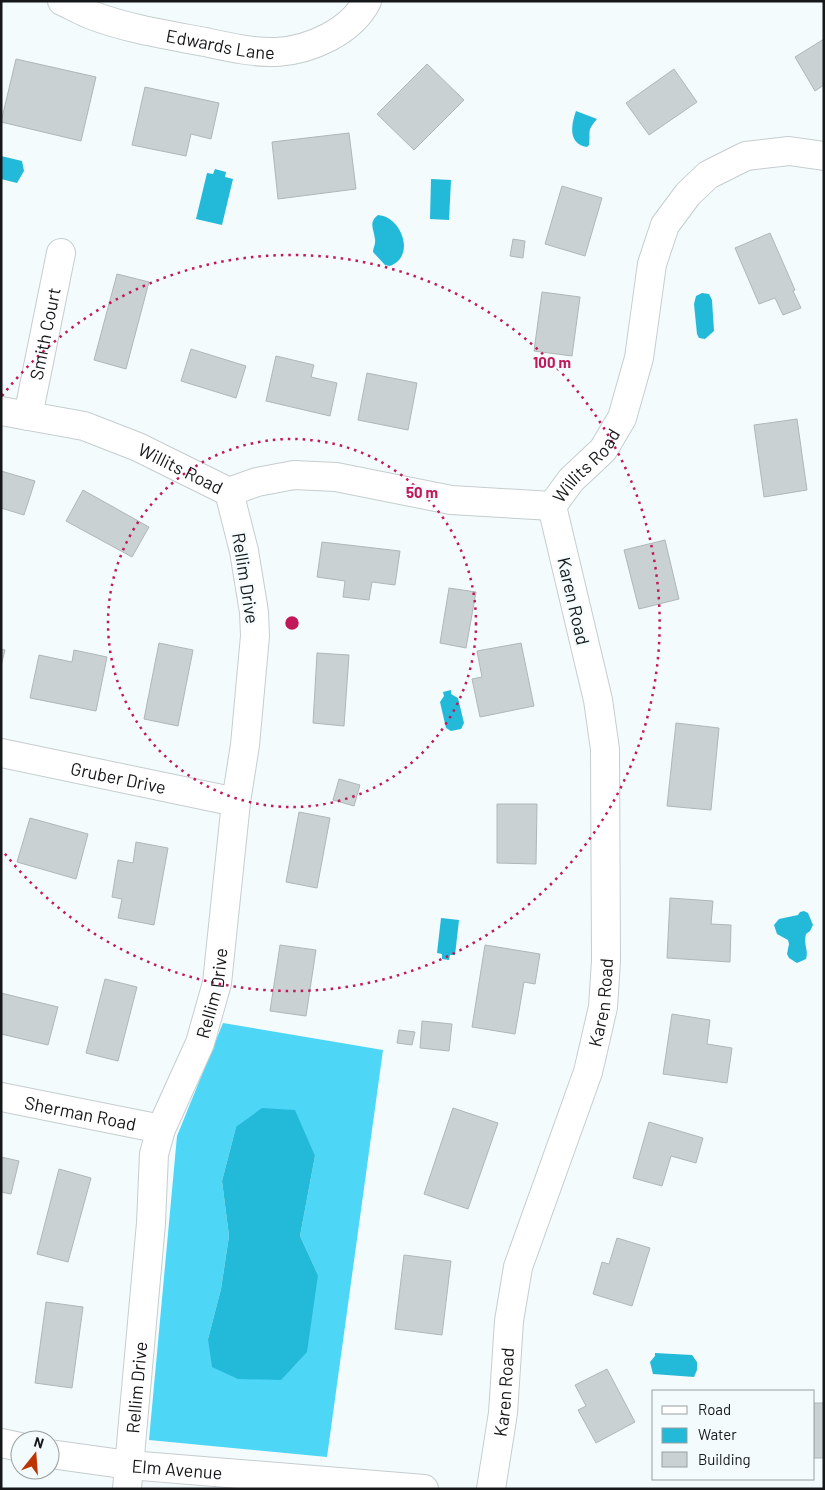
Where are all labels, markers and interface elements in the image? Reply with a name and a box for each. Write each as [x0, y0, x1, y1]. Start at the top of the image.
street label: Edwards Lane [164, 24, 275, 63]
street label: Smith Court [25, 286, 65, 382]
text: 100 m [533, 353, 571, 371]
street label: Willits Road [547, 424, 624, 507]
street label: Willits Road [135, 438, 227, 498]
text: 50 m [406, 483, 438, 501]
street label: Rellim Drive [228, 531, 264, 625]
street label: Karen Road [553, 555, 595, 647]
centre of rings [283, 614, 301, 632]
street label: Gruber Drive [69, 757, 168, 798]
street label: Rellim Drive [191, 947, 232, 1041]
street label: Karen Road [583, 957, 617, 1049]
street label: Sherman Road [23, 1091, 138, 1135]
street label: Rellim Drive [121, 1341, 151, 1434]
street label: Karen Road [488, 1347, 518, 1438]
legend [652, 1390, 815, 1480]
text: Road [698, 1400, 731, 1418]
text: Water [698, 1425, 737, 1443]
north arrow [10, 1430, 60, 1480]
text: N [32, 1433, 46, 1452]
text: Building [698, 1450, 751, 1468]
street label: Elm Avenue [131, 1454, 223, 1484]

